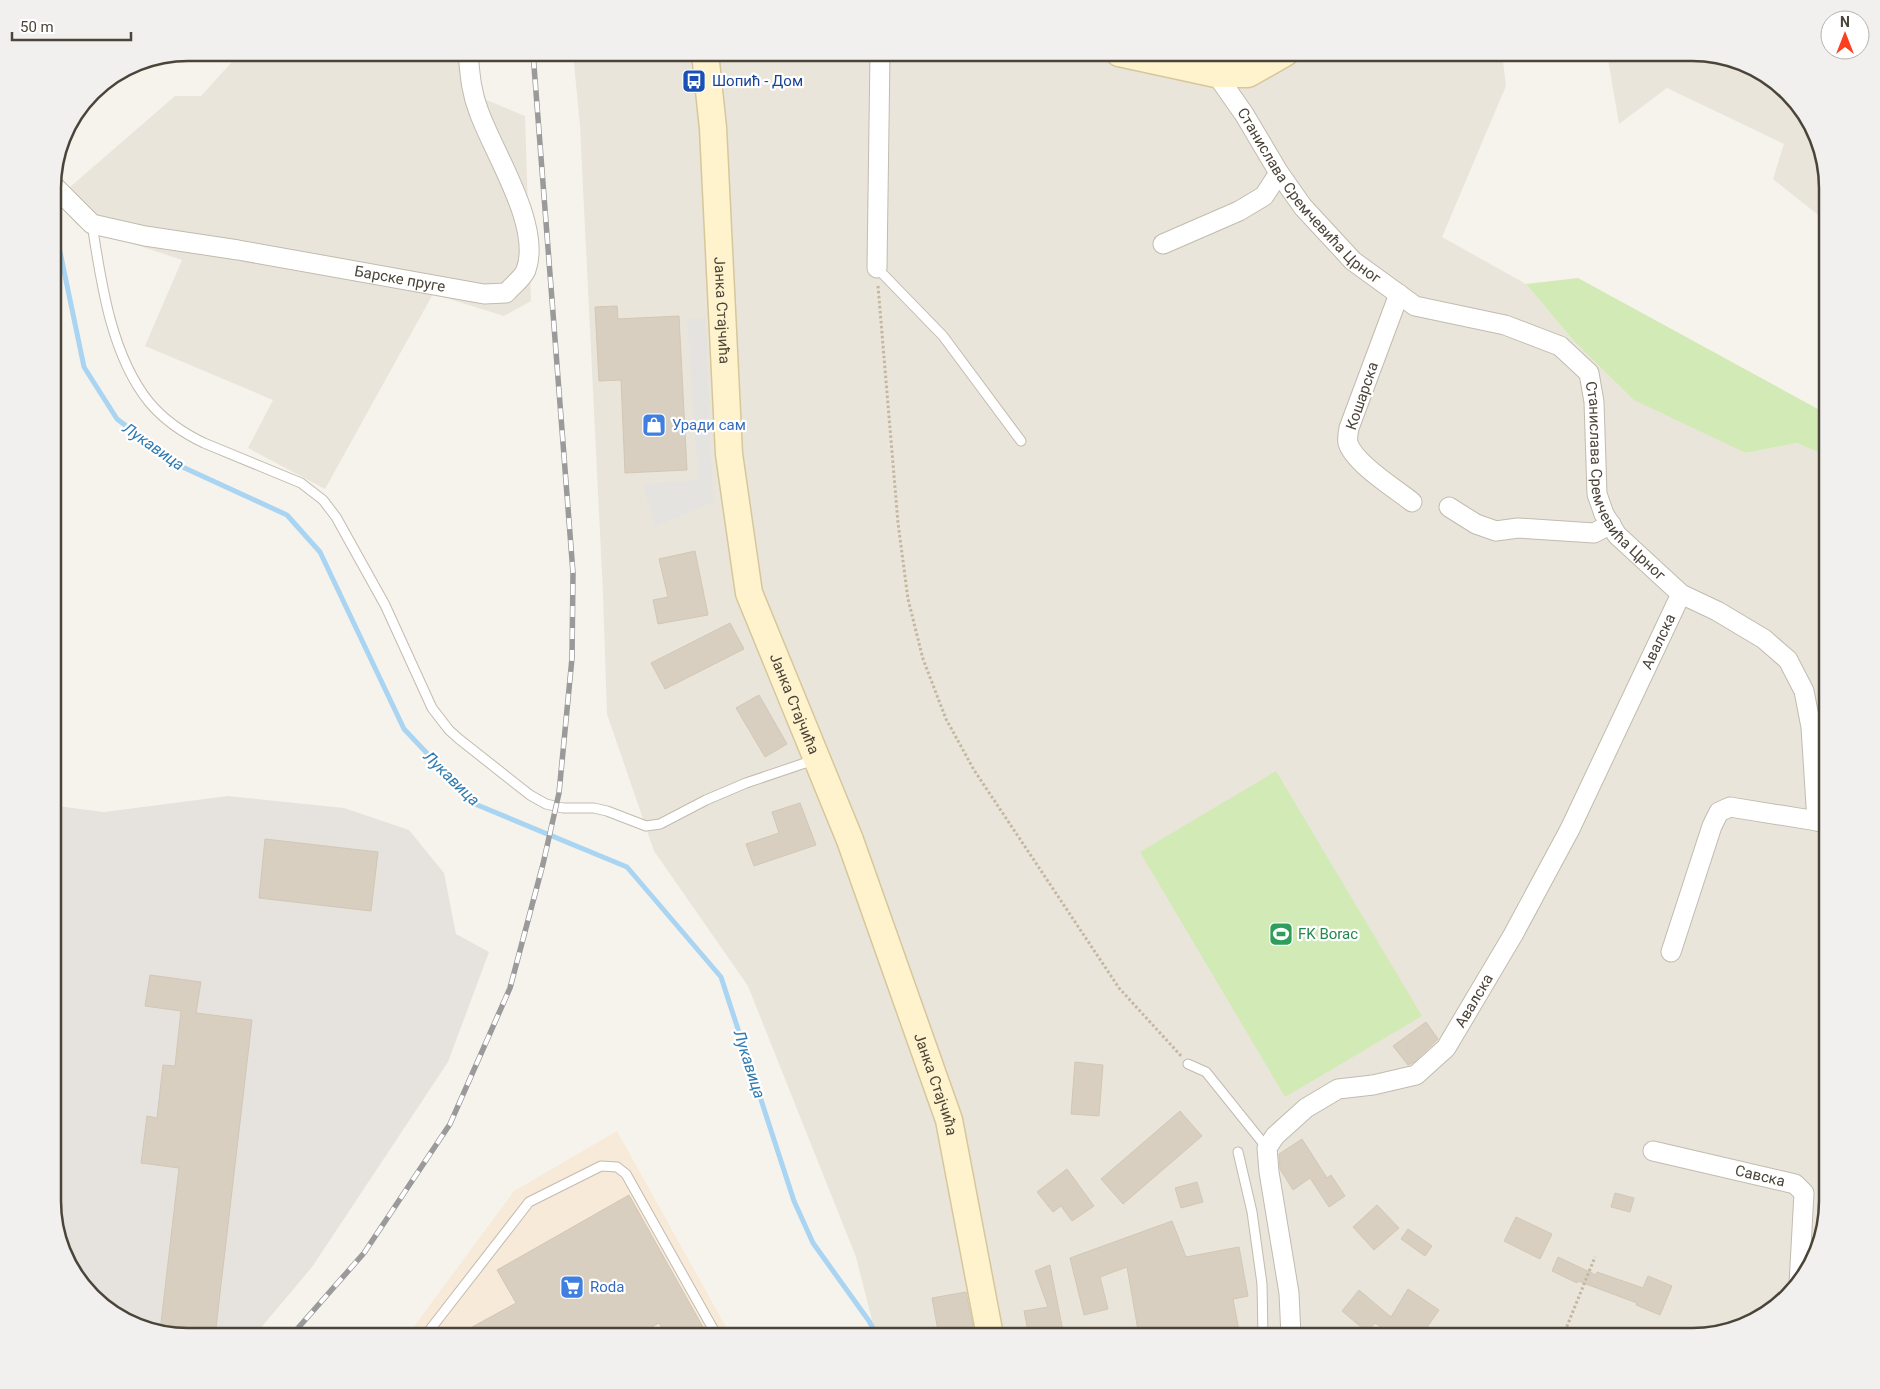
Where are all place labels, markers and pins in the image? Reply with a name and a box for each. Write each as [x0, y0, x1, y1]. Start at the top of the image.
bus stop icon: Шопић - Дом [681, 68, 707, 94]
place label: Шопић - Дом [712, 72, 803, 90]
shop icon: Уради сам [641, 412, 667, 438]
place label: Уради сам [672, 416, 746, 434]
sports icon: FK Borac [1268, 921, 1294, 947]
place label: FK Borac [1298, 925, 1358, 943]
supermarket icon: Roda [559, 1274, 585, 1300]
place label: Roda [590, 1278, 624, 1296]

